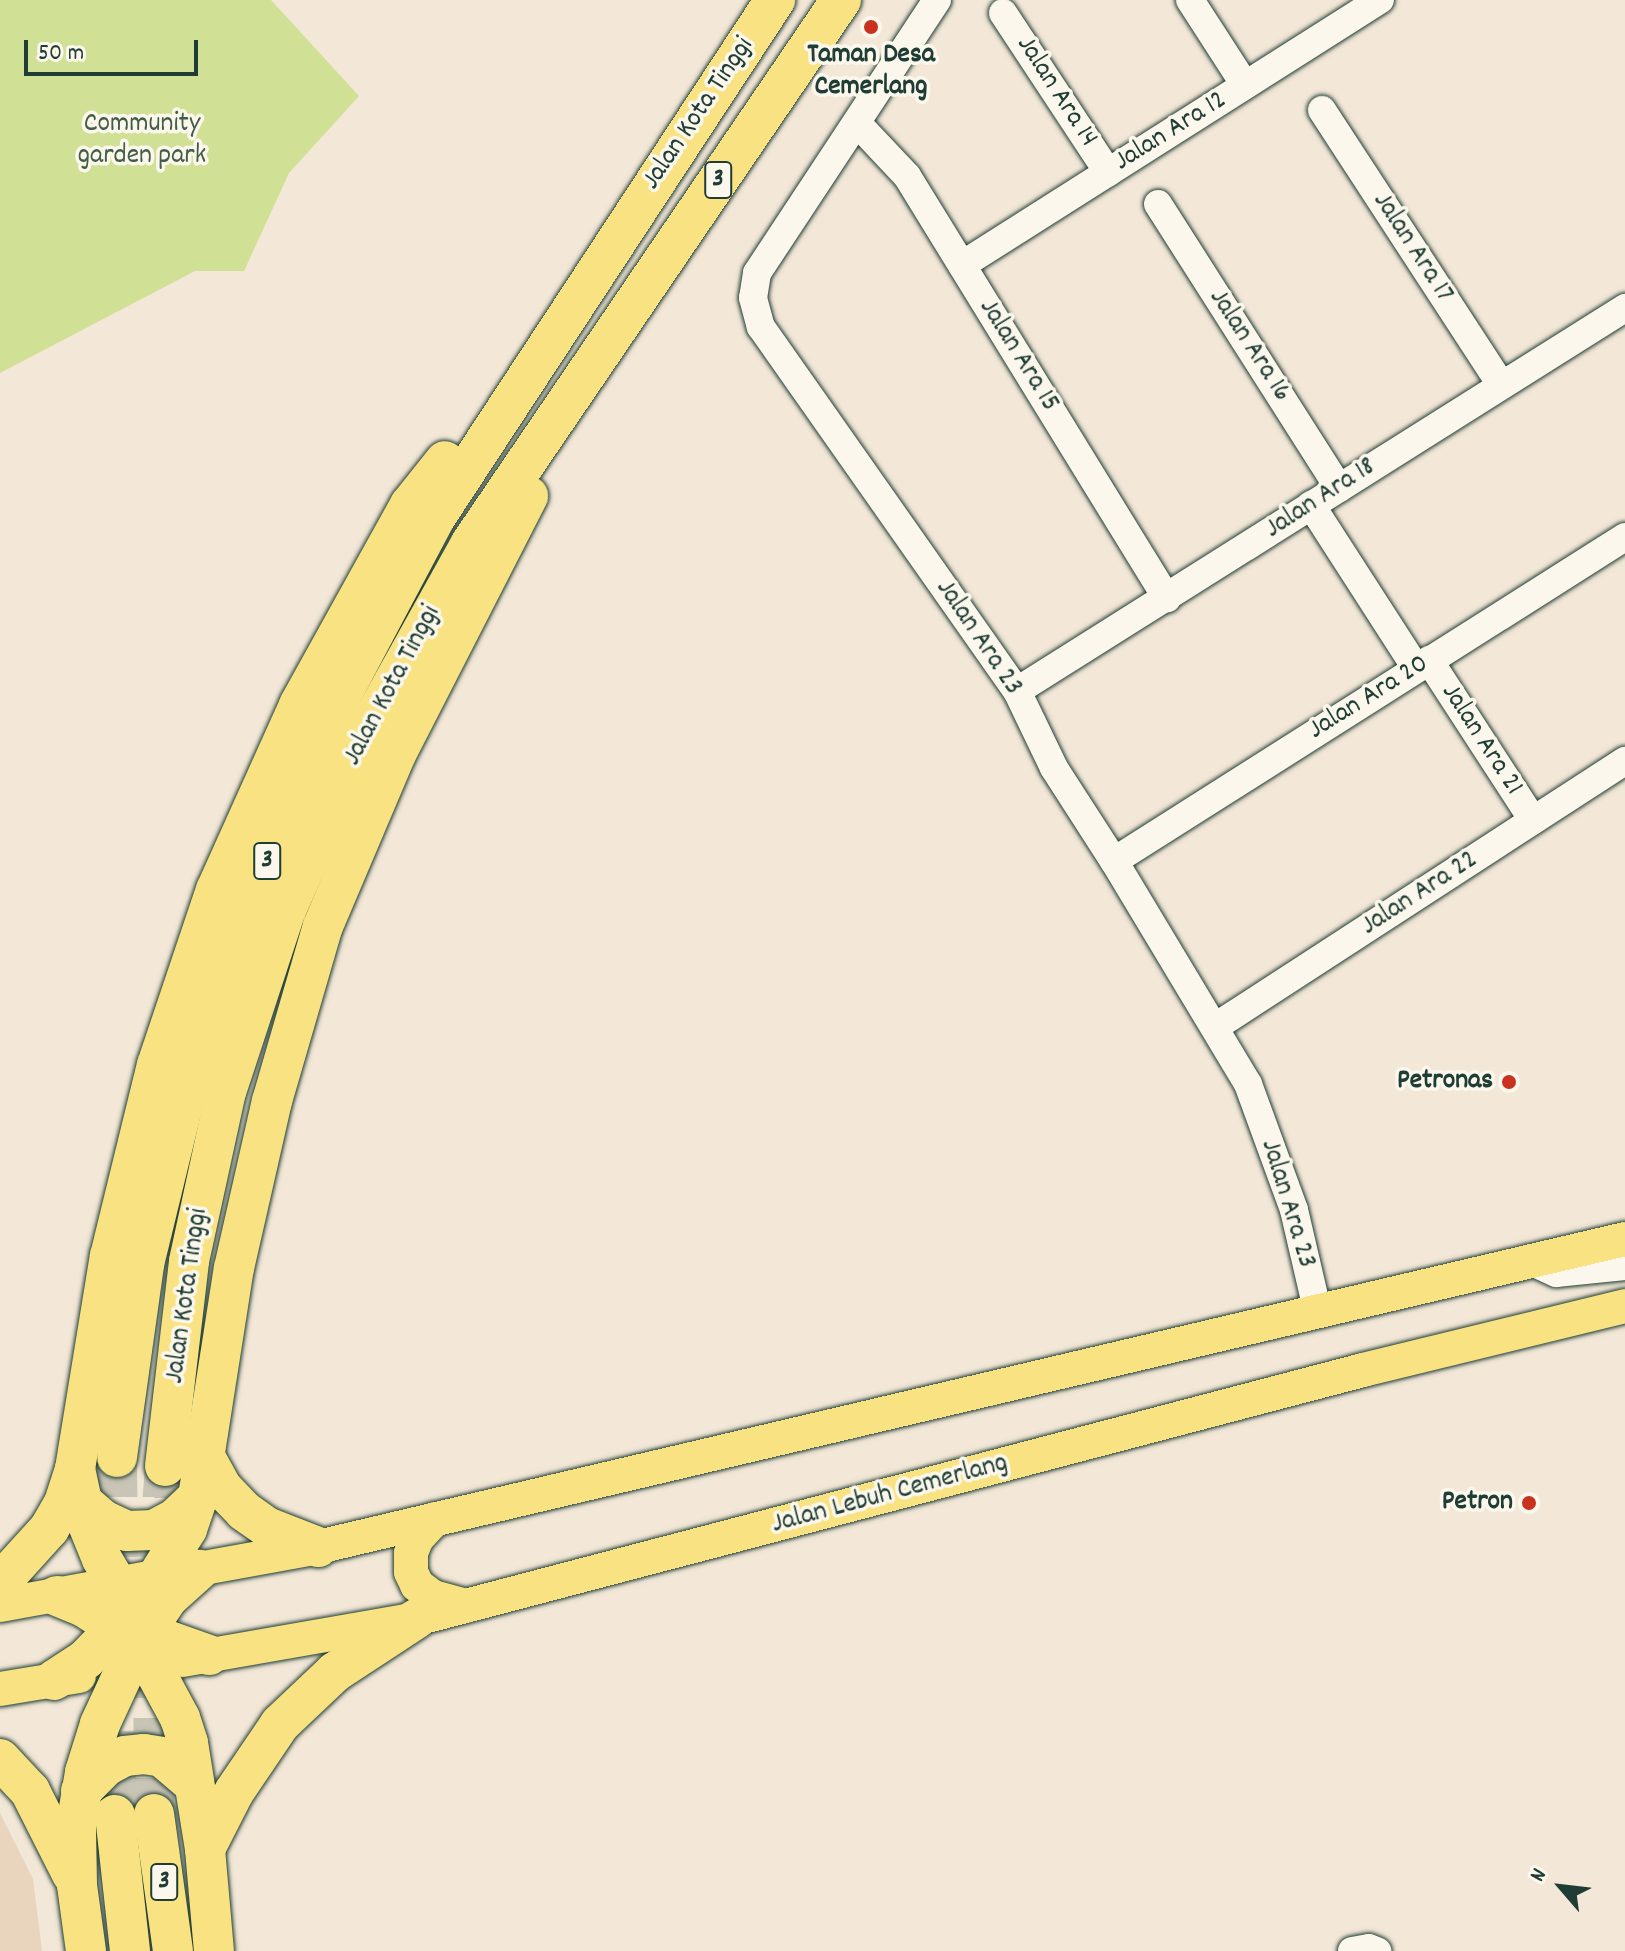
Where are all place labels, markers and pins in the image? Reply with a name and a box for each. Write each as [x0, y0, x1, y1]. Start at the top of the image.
marker: Taman Desa Cemerlang [862, 18, 880, 36]
place label: Taman Desa Cemerlang [807, 39, 935, 105]
place label: Petronas [1397, 1065, 1493, 1099]
marker: Petronas [1500, 1073, 1518, 1091]
place label: Petron [1442, 1486, 1513, 1520]
marker: Petron [1520, 1494, 1538, 1512]

